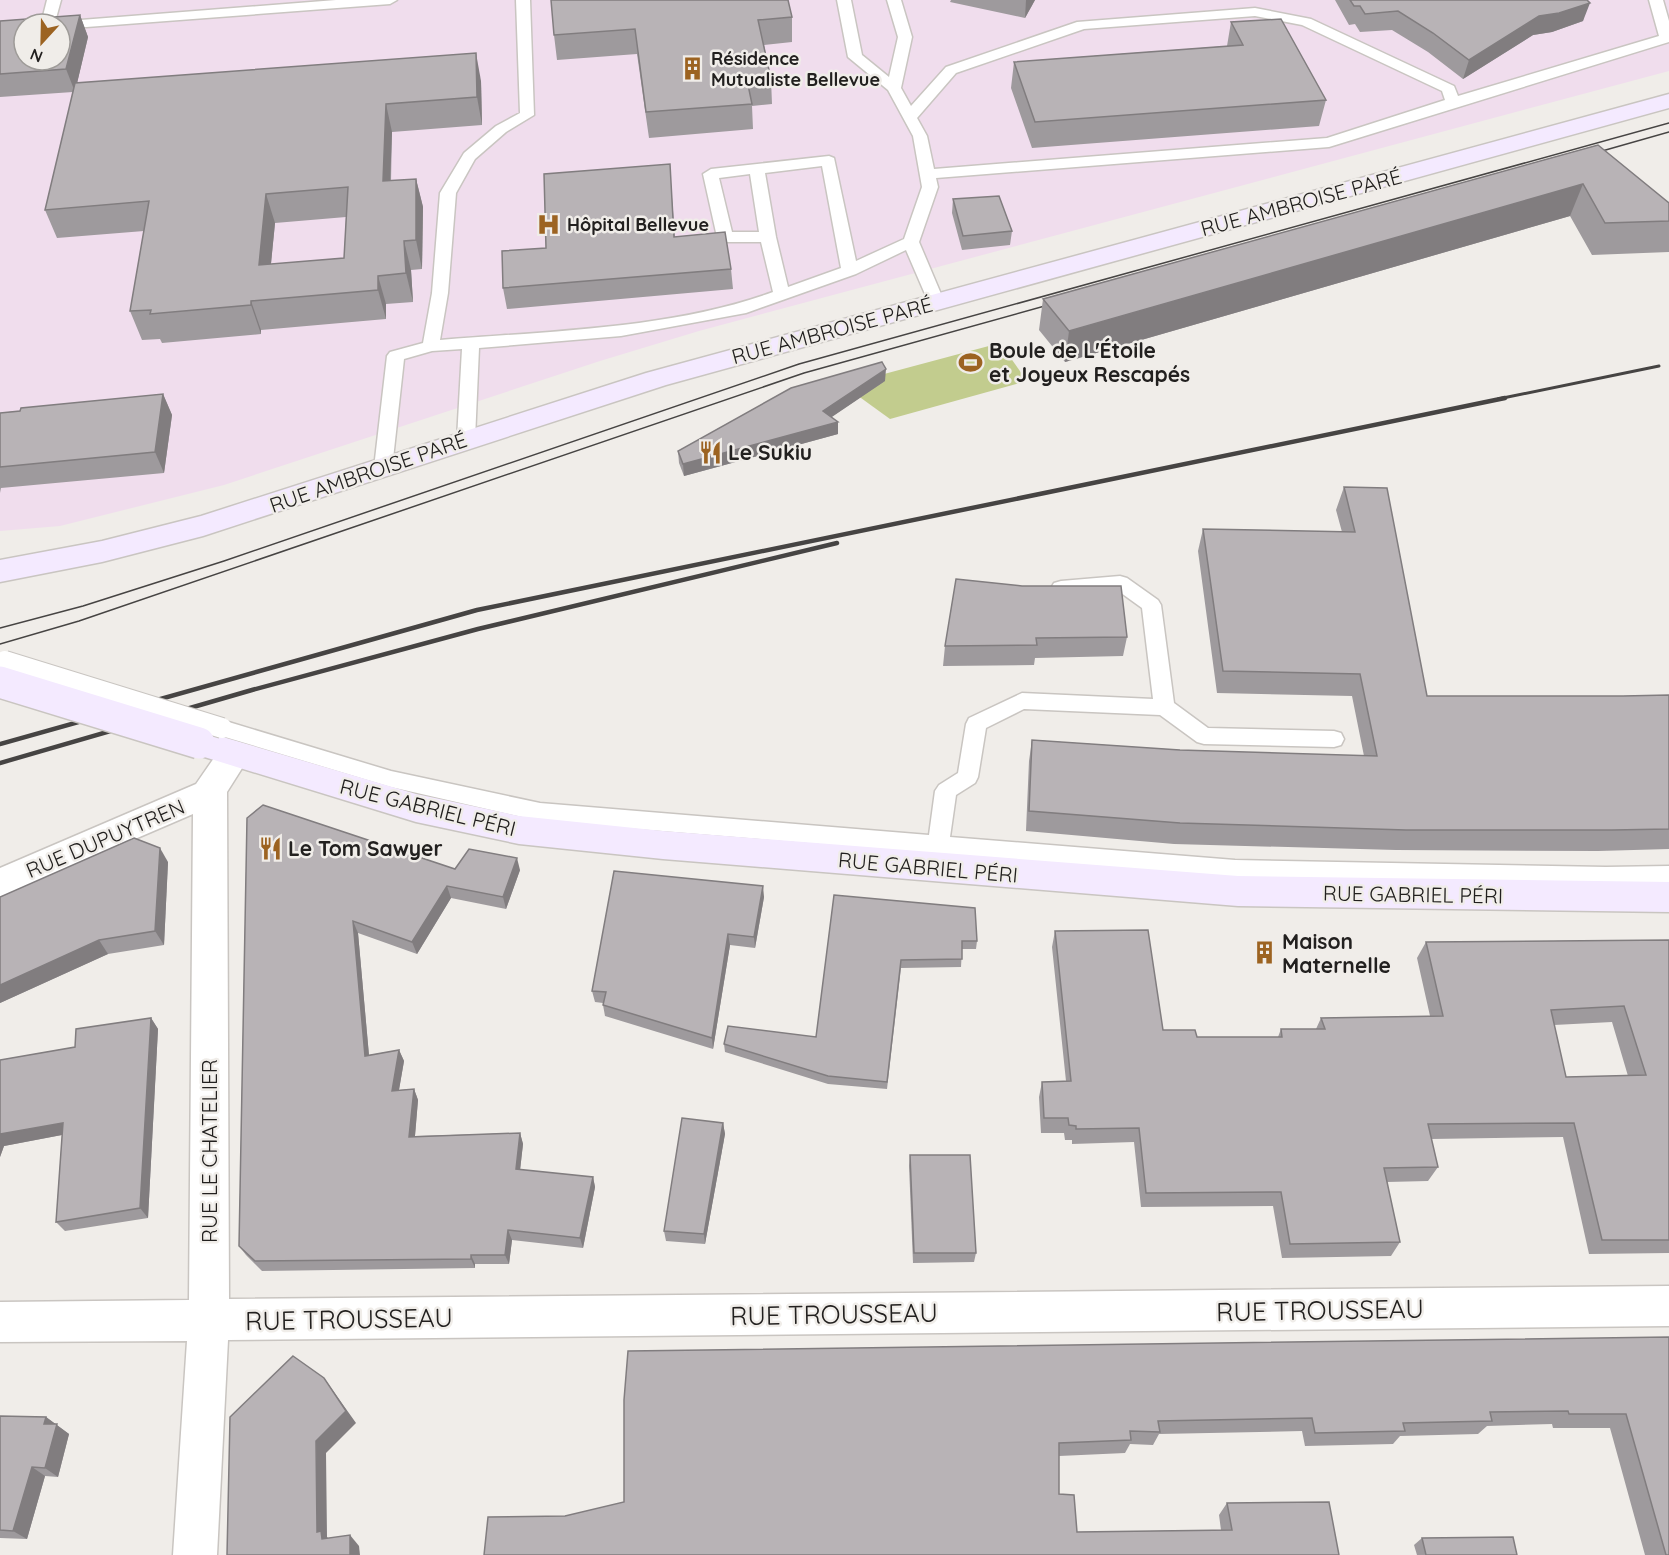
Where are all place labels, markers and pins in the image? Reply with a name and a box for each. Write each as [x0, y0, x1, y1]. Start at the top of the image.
place label: Résidence Mutualiste Bellevue [711, 47, 880, 91]
building icon: Résidence Mutualiste Bellevue [680, 55, 706, 81]
hospital icon: Hôpital Bellevue [536, 211, 562, 237]
place label: Hôpital Bellevue [567, 213, 709, 236]
place label: Boule de L'Étoile et Joyeux Rescapés [989, 337, 1190, 387]
sports icon: Boule de L'Étoile et Joyeux Rescapés [958, 349, 984, 375]
restaurant icon: Le Sukiu [697, 439, 723, 465]
place label: Le Sukiu [728, 439, 812, 465]
restaurant icon: Le Tom Sawyer [257, 835, 283, 861]
place label: Le Tom Sawyer [288, 835, 443, 861]
place label: Maison Maternelle [1282, 928, 1391, 978]
building icon: Maison Maternelle [1251, 940, 1277, 966]

